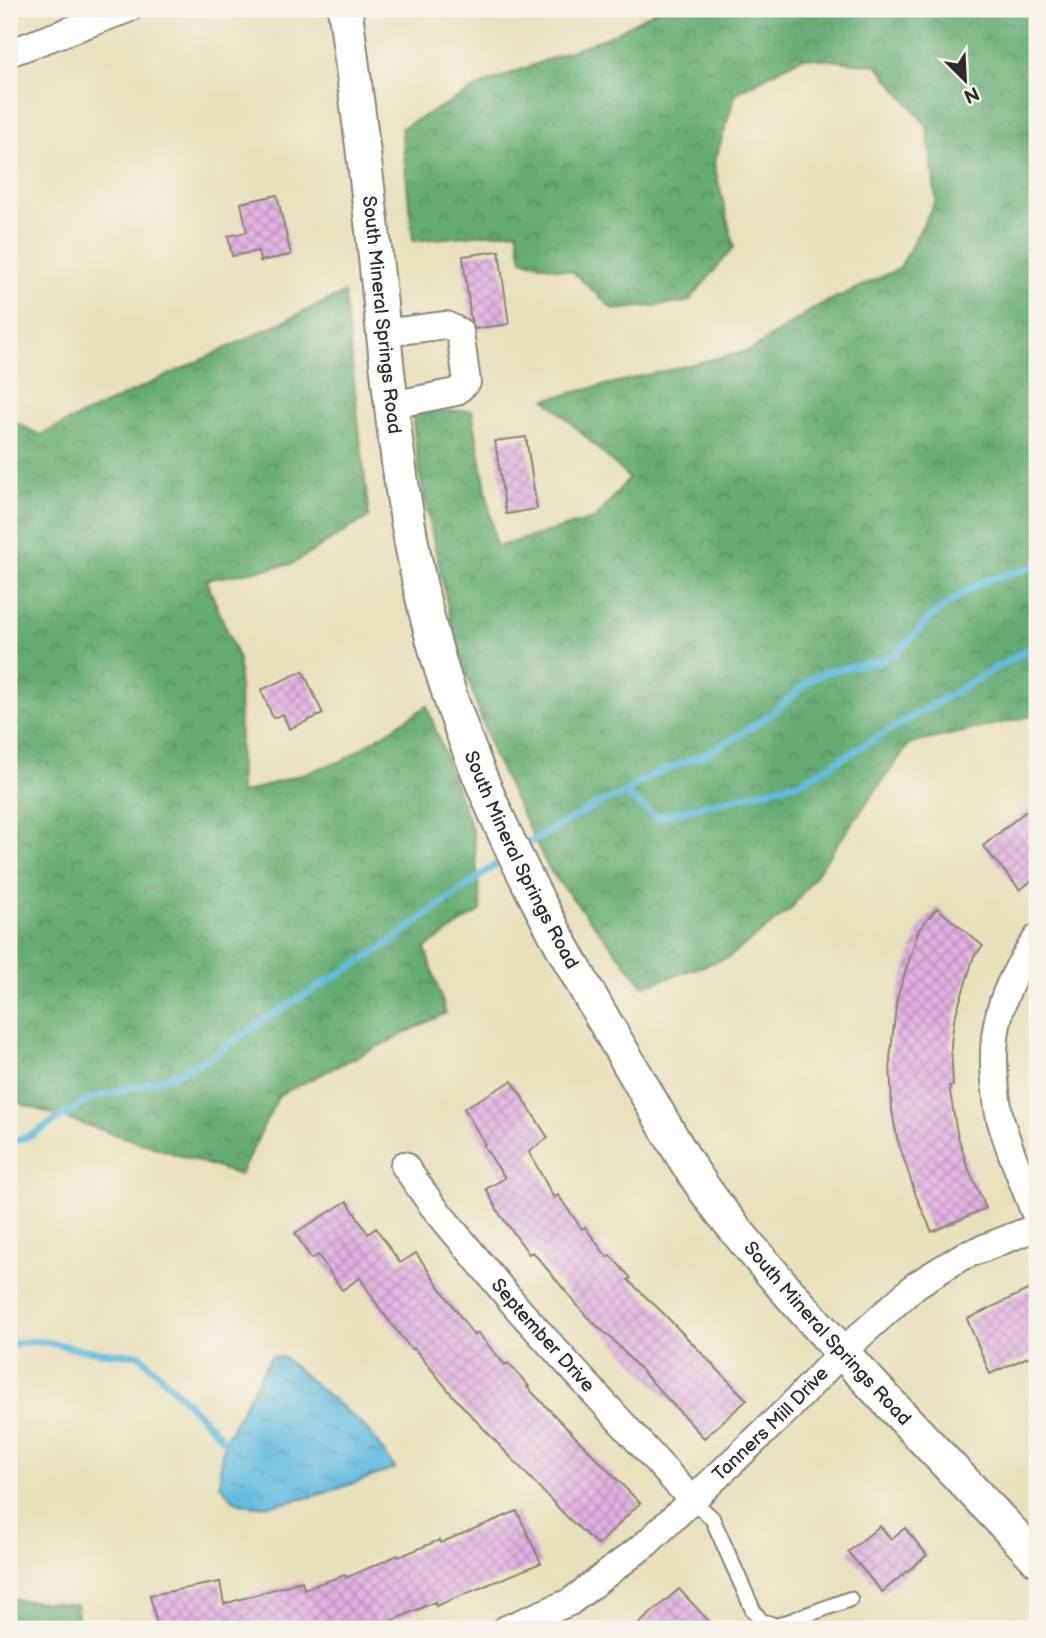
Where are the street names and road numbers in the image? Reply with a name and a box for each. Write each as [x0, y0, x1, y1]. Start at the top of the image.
street label: South Mineral Springs Road [357, 194, 406, 435]
street label: South Mineral Springs Road [459, 748, 584, 973]
street label: South Mineral Springs Road [739, 1237, 916, 1430]
street label: September Drive [486, 1274, 600, 1397]
street label: Tanners Mill Drive [708, 1362, 833, 1486]

